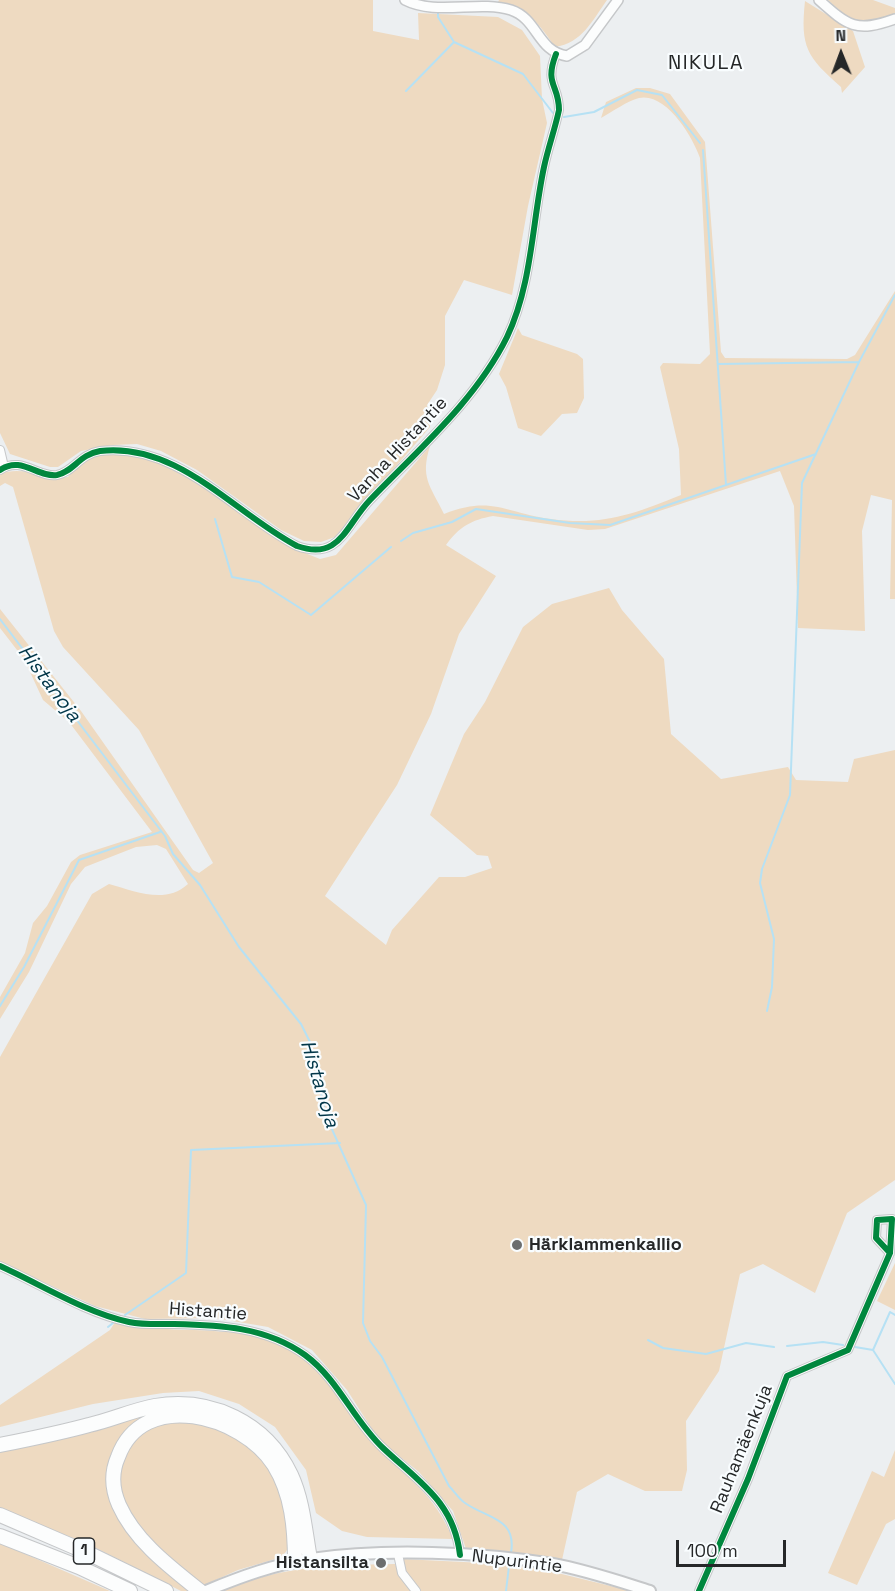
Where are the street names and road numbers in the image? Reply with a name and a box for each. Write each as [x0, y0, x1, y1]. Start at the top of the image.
street label: Vanha Histantie [344, 393, 452, 507]
street label: Histantie [168, 1298, 248, 1326]
street label: Rauhamäenkuja [706, 1382, 778, 1516]
road number: 1 [74, 1538, 94, 1564]
street label: Nupurintie [471, 1546, 563, 1578]

